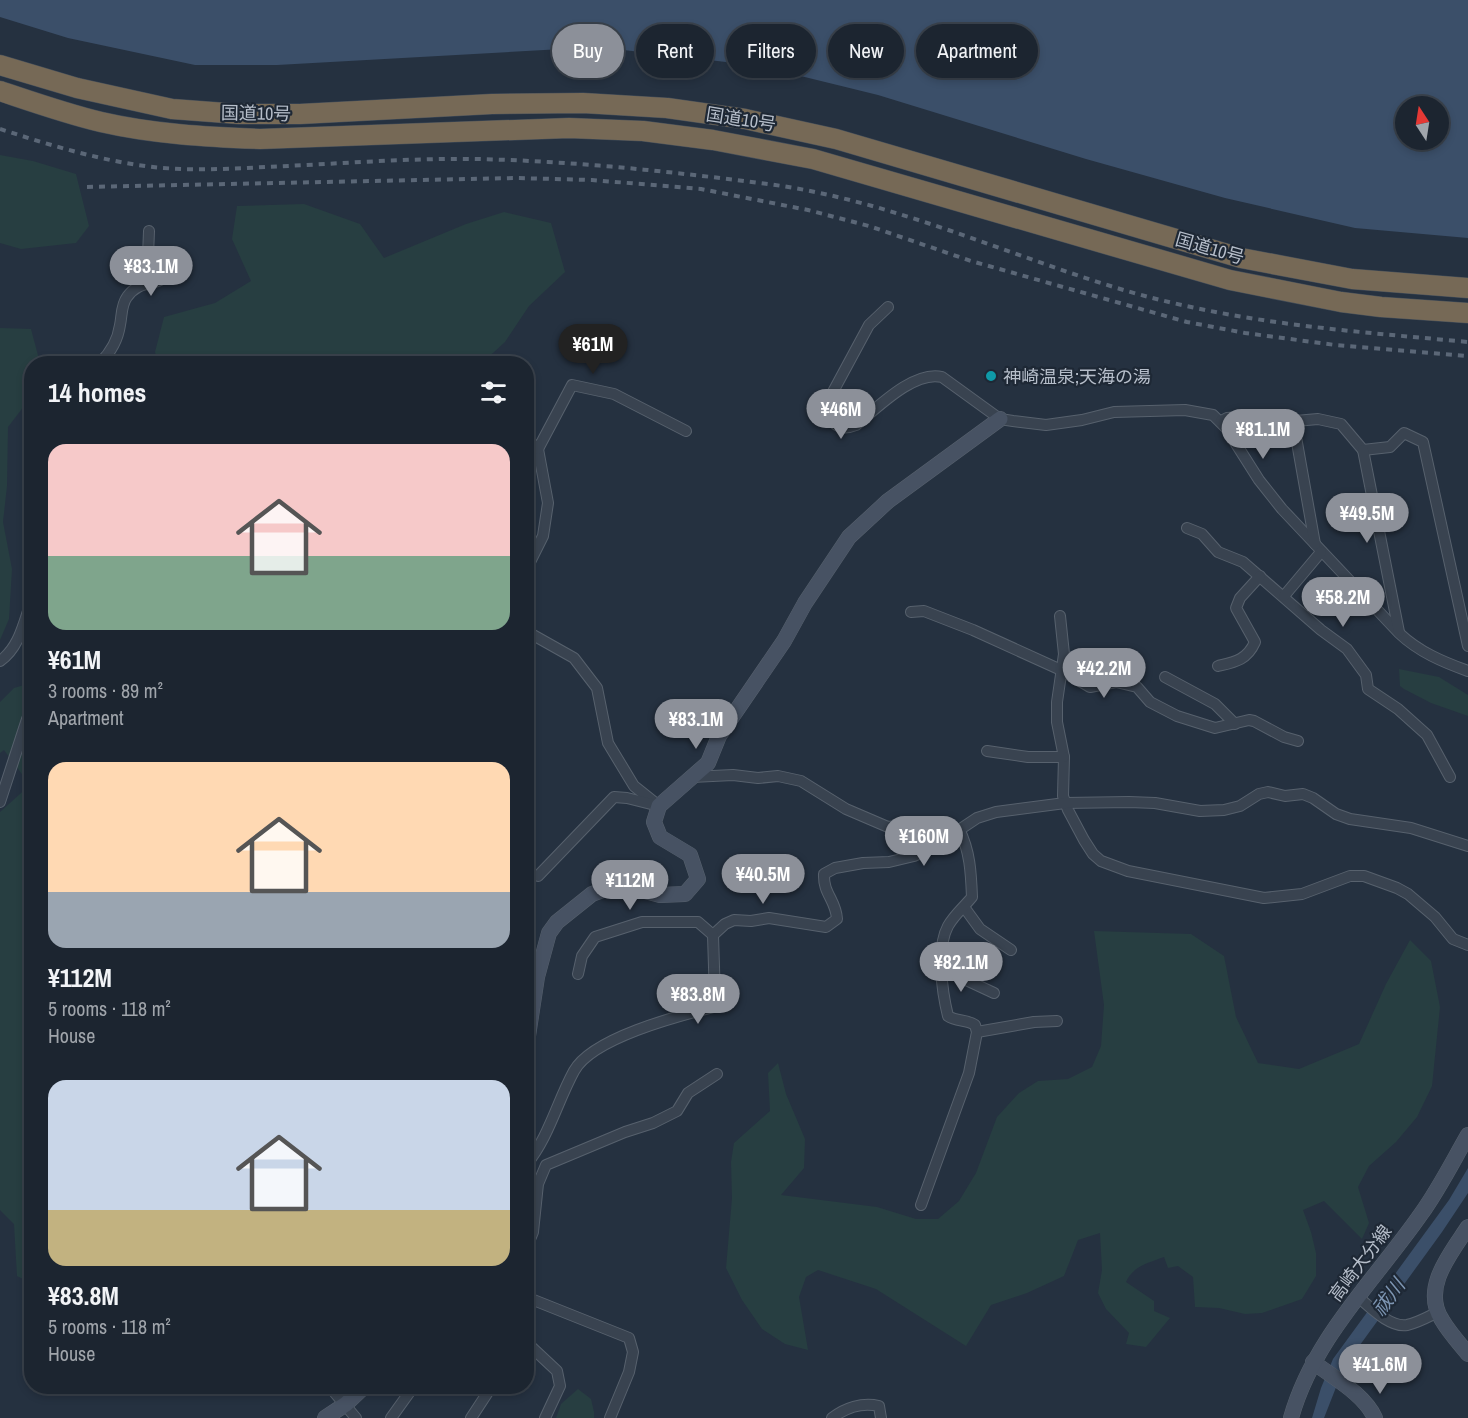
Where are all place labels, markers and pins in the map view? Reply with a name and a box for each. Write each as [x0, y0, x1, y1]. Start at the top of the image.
pin: ¥83.1M [102, 246, 200, 297]
pin: ¥61M [557, 324, 629, 375]
place label: 神崎温泉;天海の湯 [1003, 364, 1151, 389]
marker: 神崎温泉;天海の湯 [984, 369, 998, 383]
pin: ¥46M [805, 389, 877, 440]
pin: ¥81.1M [1214, 409, 1312, 460]
pin: ¥49.5M [1318, 493, 1416, 544]
pin: ¥58.2M [1294, 577, 1392, 628]
pin: ¥42.2M [1055, 648, 1153, 699]
pin: ¥83.1M [647, 699, 745, 750]
pin: ¥160M [882, 816, 966, 867]
pin: ¥40.5M [714, 854, 812, 905]
pin: ¥112M [588, 860, 672, 911]
pin: ¥82.1M [912, 942, 1010, 993]
pin: ¥83.8M [649, 974, 747, 1025]
pin: ¥41.6M [1331, 1344, 1429, 1395]

